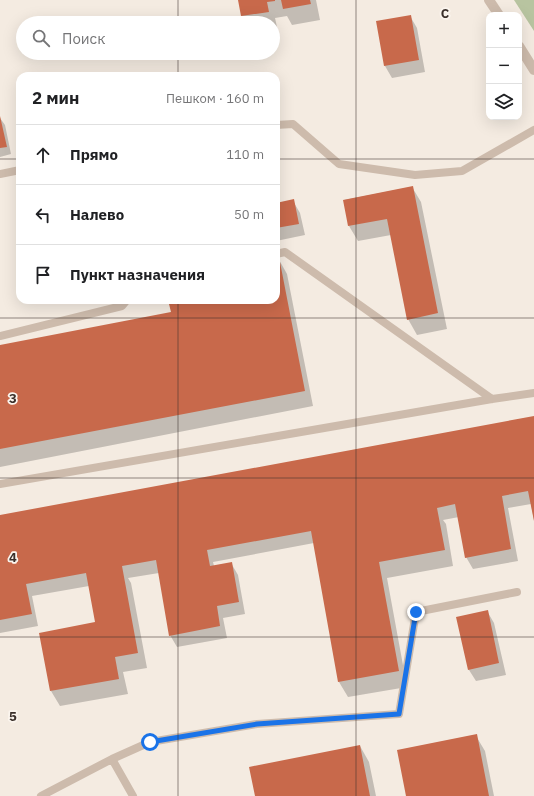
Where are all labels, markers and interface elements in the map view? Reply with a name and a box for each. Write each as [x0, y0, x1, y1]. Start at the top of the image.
text: C [441, 5, 450, 22]
map controls [486, 12, 522, 120]
button: + [486, 12, 522, 48]
search box [16, 16, 280, 60]
icon: search [30, 27, 52, 49]
text: Поиск [62, 29, 105, 48]
button: − [486, 48, 522, 84]
button: layers [486, 84, 522, 120]
text: 2 мин [32, 87, 79, 109]
text: Пешком · 160 m [166, 90, 264, 107]
icon: ahead [32, 144, 54, 166]
text: Прямо [70, 145, 118, 164]
text: 110 m [226, 146, 264, 163]
icon: left [32, 204, 54, 226]
text: Налево [70, 205, 124, 224]
text: 50 m [234, 206, 264, 223]
icon: arrive [32, 264, 54, 286]
text: Пункт назначения [70, 265, 205, 284]
text: 3 [9, 390, 17, 407]
text: 4 [9, 549, 17, 566]
route end [407, 603, 425, 621]
text: 5 [9, 708, 17, 725]
route start [141, 733, 159, 751]

